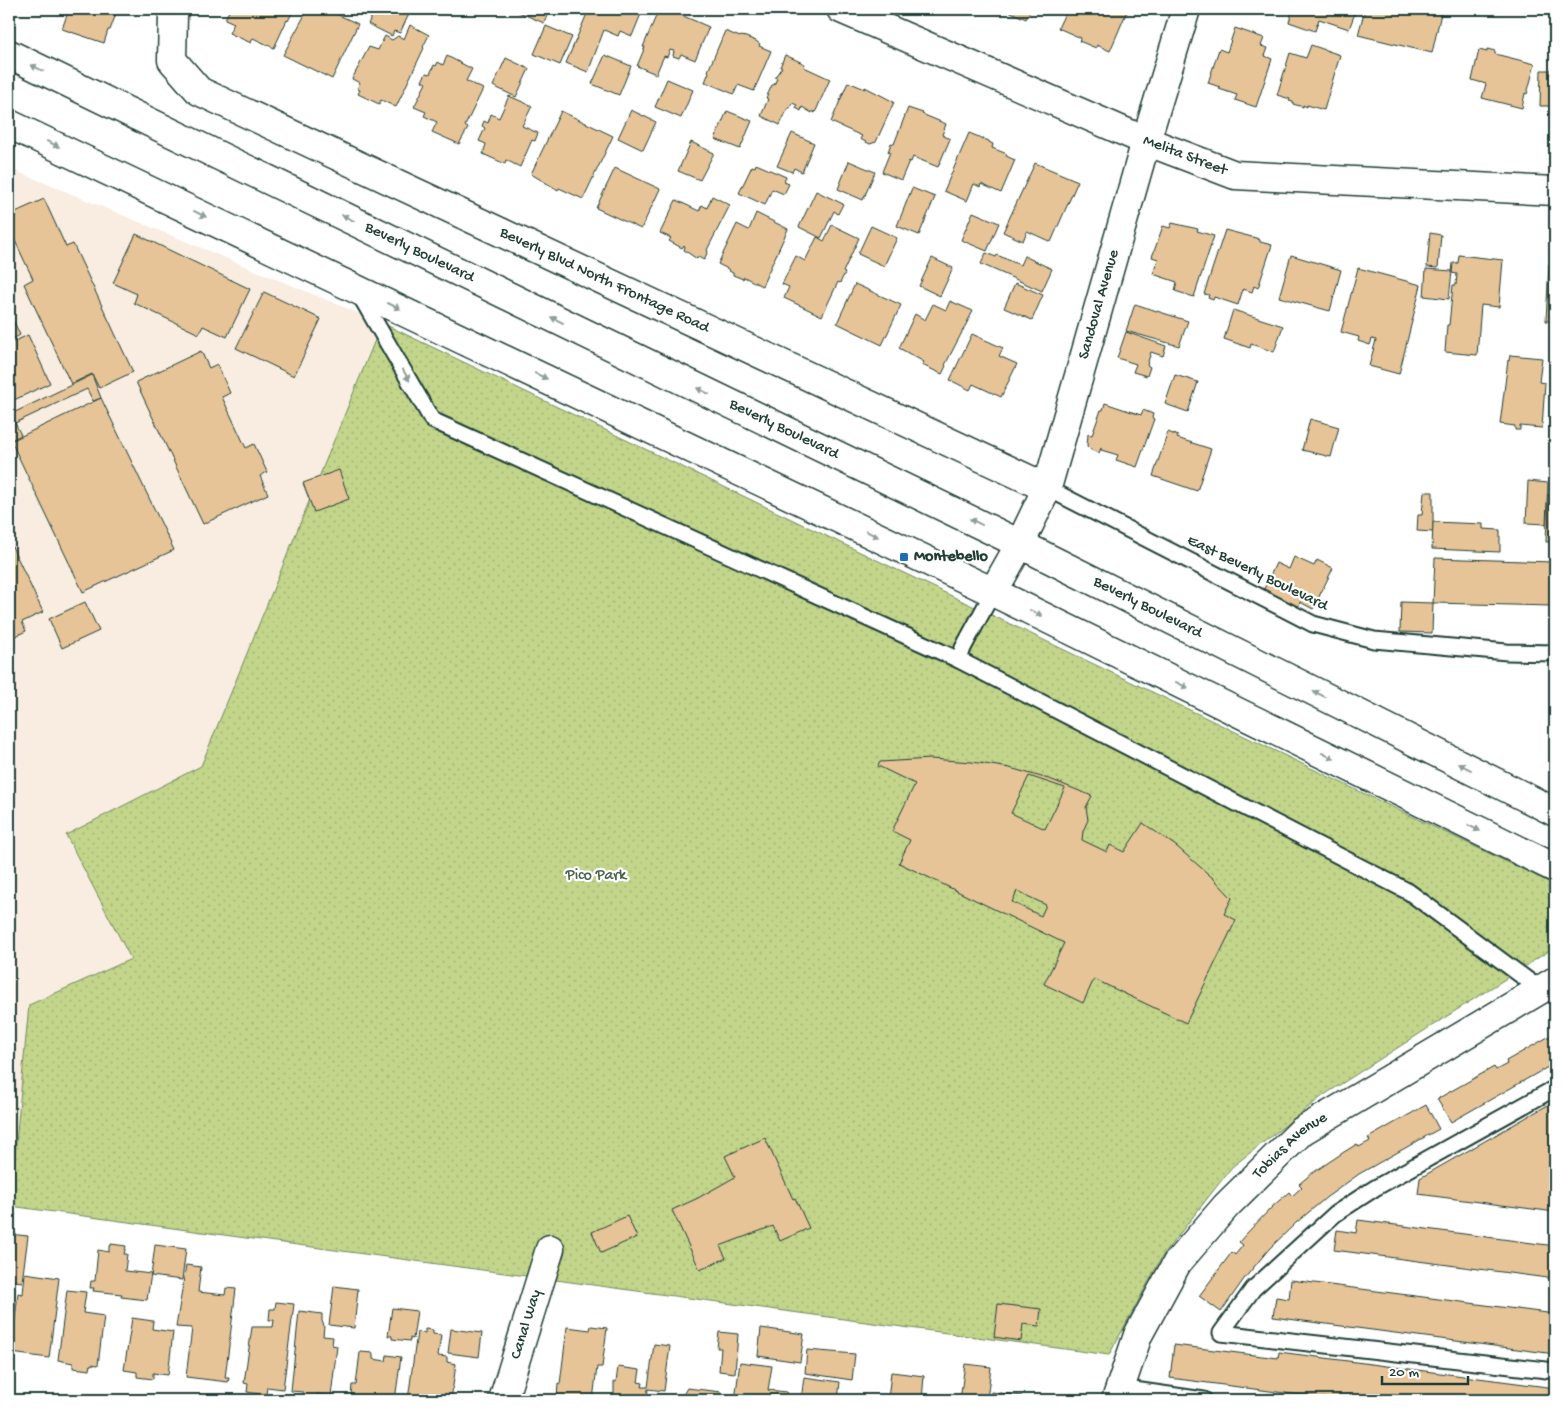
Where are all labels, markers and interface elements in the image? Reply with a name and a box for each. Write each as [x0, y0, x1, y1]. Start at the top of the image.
one-way arrow [30, 64, 44, 72]
street label: Melita Street [1140, 131, 1231, 181]
one-way arrow [46, 140, 60, 148]
one-way arrow [193, 210, 207, 218]
one-way arrow [341, 214, 355, 222]
street label: Beverly Boulevard [361, 218, 479, 288]
street label: Beverly Blvd North Frontage Road [495, 223, 714, 339]
street label: Sandoval Avenue [1075, 247, 1124, 362]
one-way arrow [387, 303, 401, 311]
one-way arrow [550, 316, 564, 324]
one-way arrow [402, 369, 411, 382]
one-way arrow [533, 372, 548, 380]
one-way arrow [696, 386, 711, 395]
street label: Beverly Boulevard [725, 394, 843, 465]
one-way arrow [969, 518, 983, 526]
one-way arrow [865, 530, 879, 538]
street label: East Beverly Boulevard [1183, 532, 1332, 617]
place label: Montebello [914, 548, 989, 567]
marker: Montebello [898, 551, 910, 563]
street label: Beverly Boulevard [1089, 572, 1207, 644]
one-way arrow [1029, 609, 1044, 618]
one-way arrow [1175, 681, 1189, 689]
one-way arrow [1312, 690, 1326, 698]
one-way arrow [1321, 753, 1335, 761]
one-way arrow [1458, 763, 1472, 771]
one-way arrow [1467, 824, 1481, 832]
park label: Pico Park [565, 867, 628, 886]
street label: Tobias Avenue [1248, 1108, 1332, 1184]
street label: Canal Way [507, 1287, 546, 1362]
scale bar [1382, 1354, 1468, 1386]
text: 20 m [1389, 1364, 1419, 1382]

